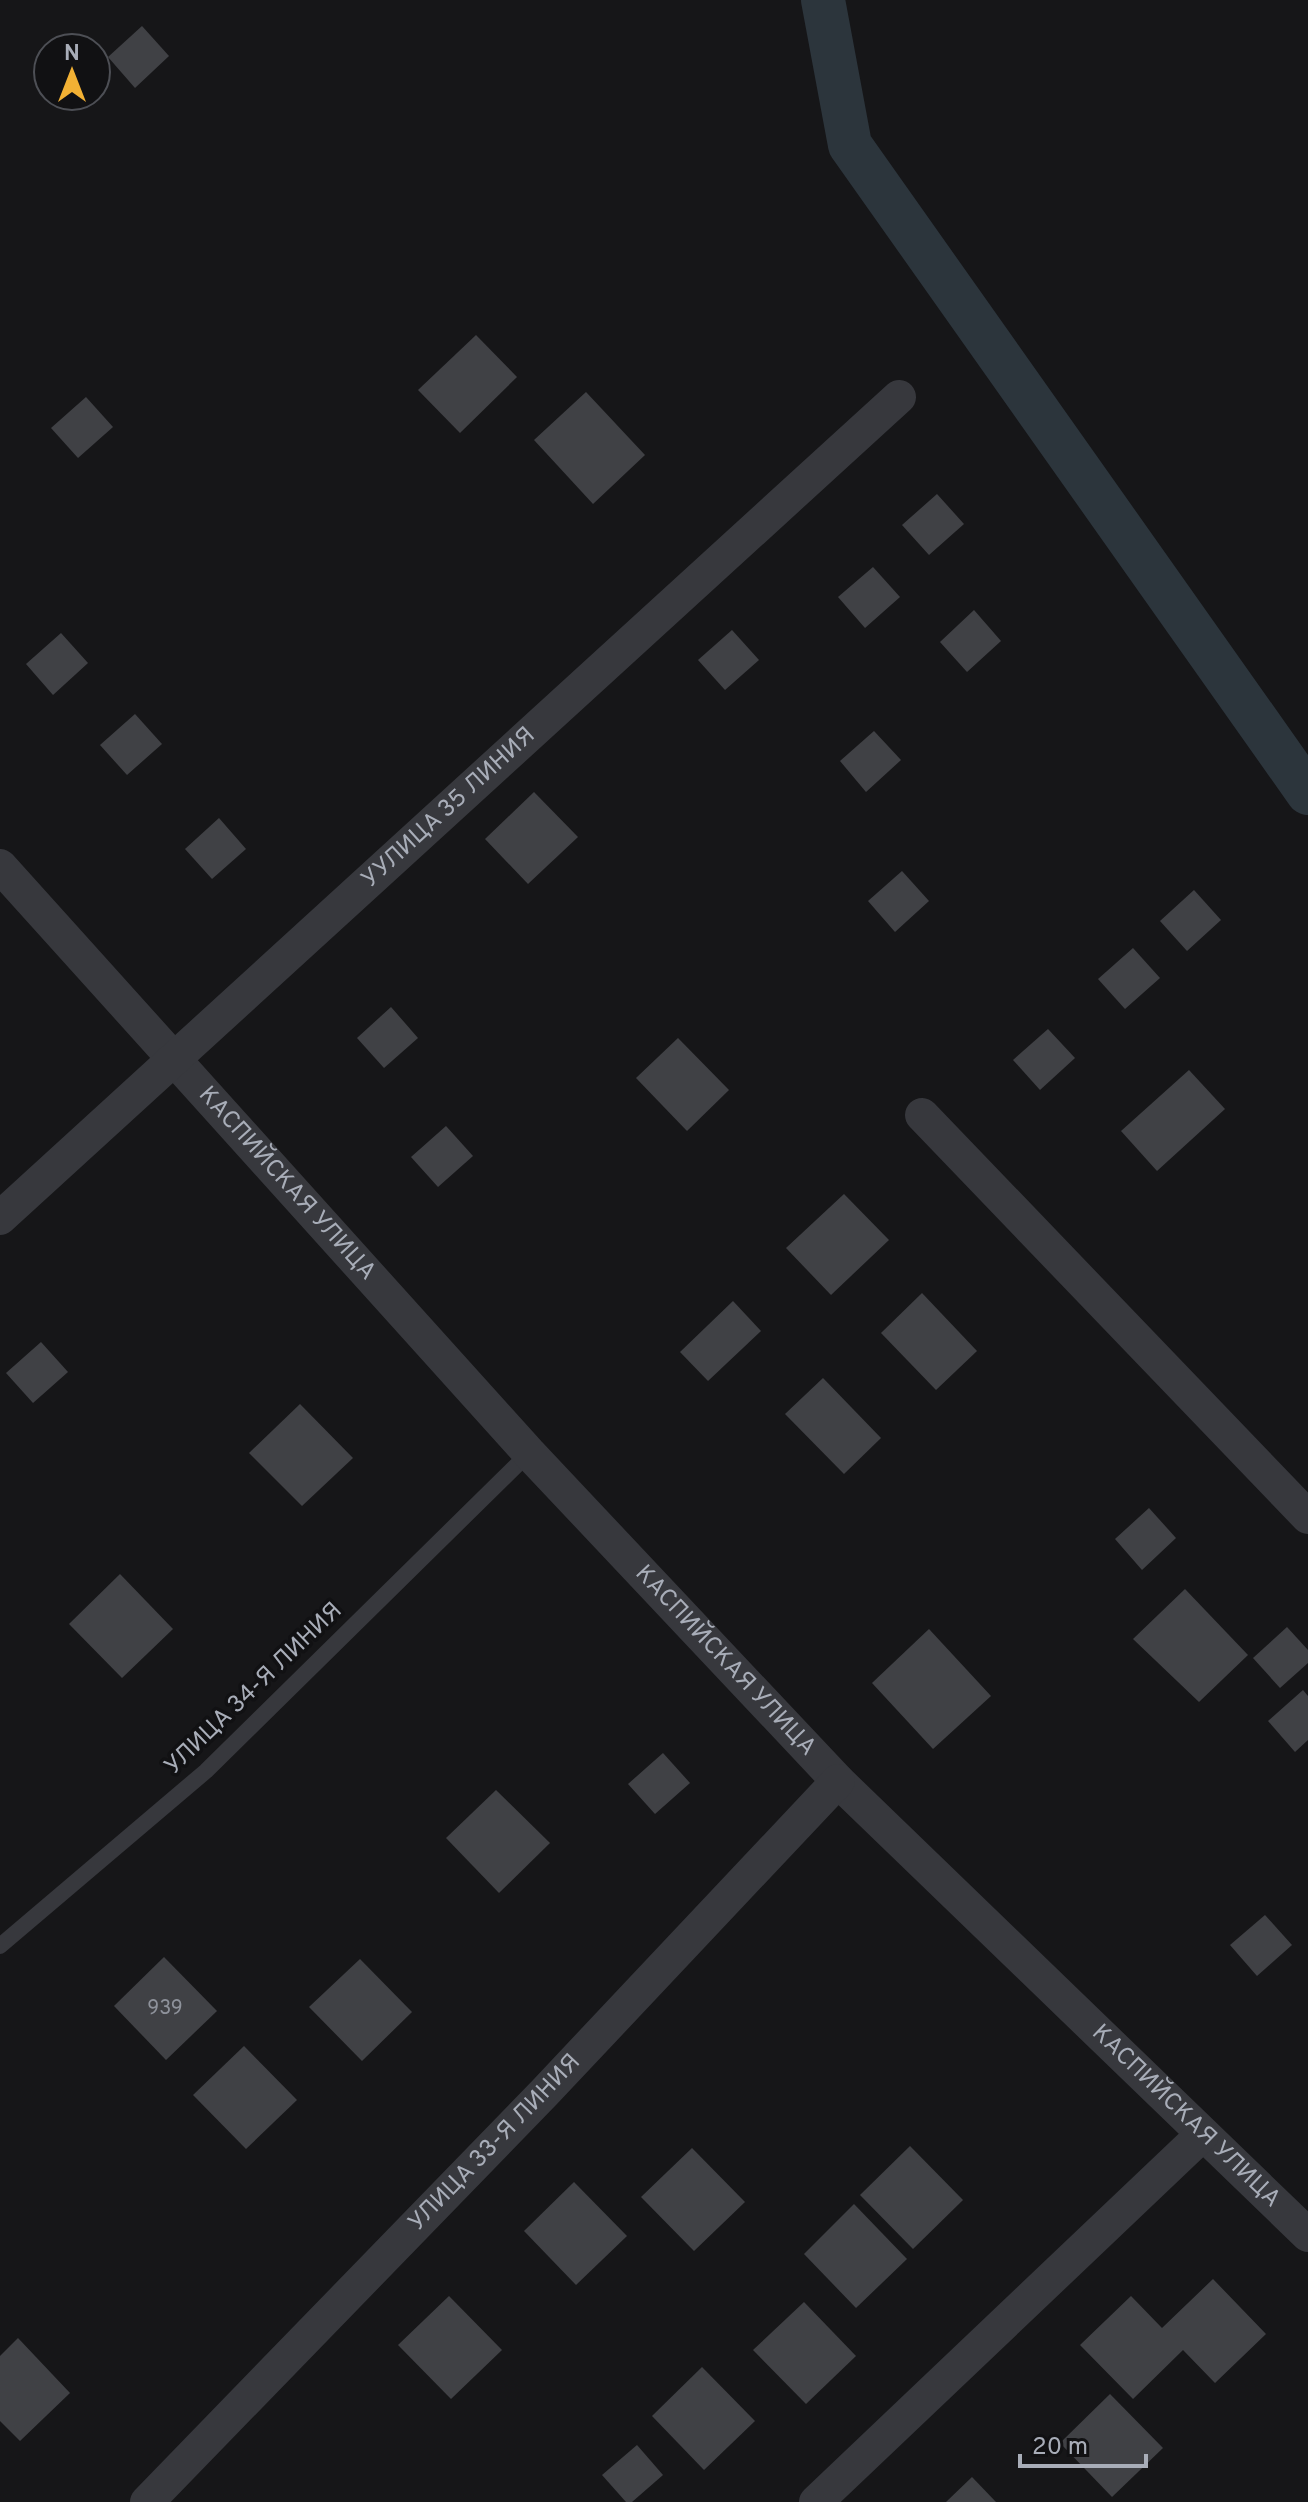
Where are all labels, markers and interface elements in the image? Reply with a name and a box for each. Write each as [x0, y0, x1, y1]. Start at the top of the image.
north arrow [32, 32, 112, 112]
text: N [64, 41, 80, 68]
street label: УУЛИЦА 35 ЛИНИЯ [356, 721, 542, 895]
street label: КАСПИЙСКАЯ УЛИЦА [191, 1081, 382, 1287]
street label: КАСПИЙСКАЯ УЛИЦА [628, 1559, 822, 1763]
street label: УЛИЦА 34-Я ЛИНИЯ [159, 1596, 349, 1782]
house number: 939 [147, 1996, 183, 2022]
street label: КАСПИЙСКАЯ УЛИЦА [1085, 2019, 1286, 2215]
street label: УЛИЦА 33-Я ЛИНИЯ [403, 2048, 588, 2238]
scale bar [1020, 2418, 1146, 2468]
text: 20 m [1032, 2433, 1088, 2463]

